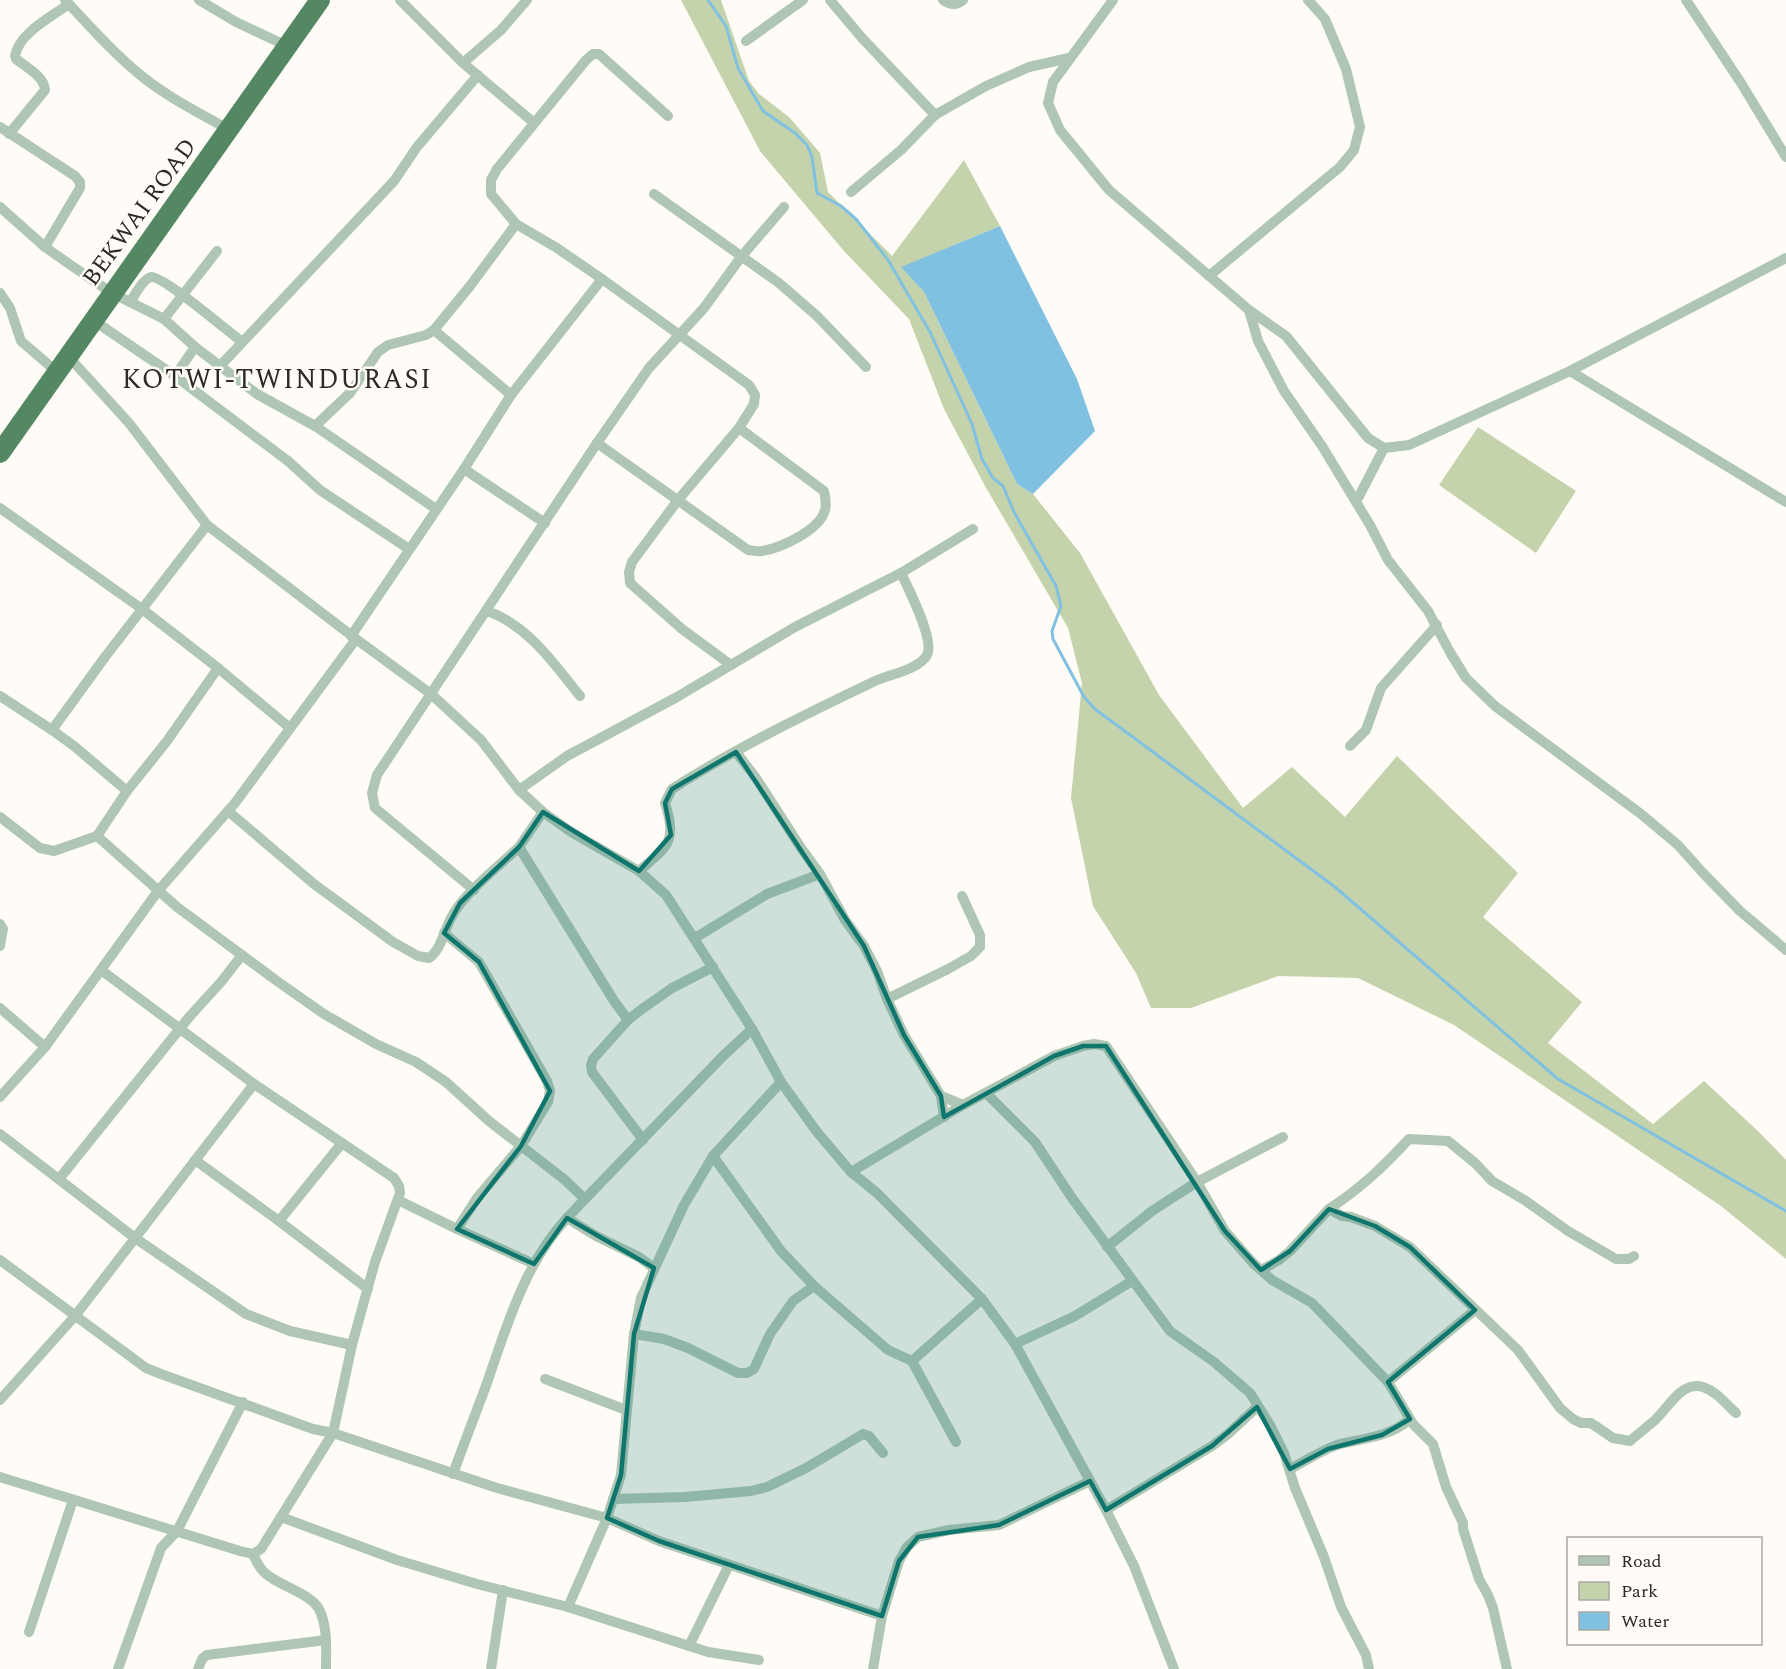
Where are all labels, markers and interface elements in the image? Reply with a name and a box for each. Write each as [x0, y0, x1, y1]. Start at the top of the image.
street label: BEKWAI ROAD [74, 131, 206, 294]
district label: KOTWI-TWINDURASI [122, 359, 432, 401]
legend [1567, 1537, 1762, 1645]
text: Road [1621, 1548, 1662, 1575]
text: Park [1621, 1578, 1658, 1605]
text: Water [1621, 1608, 1669, 1635]

